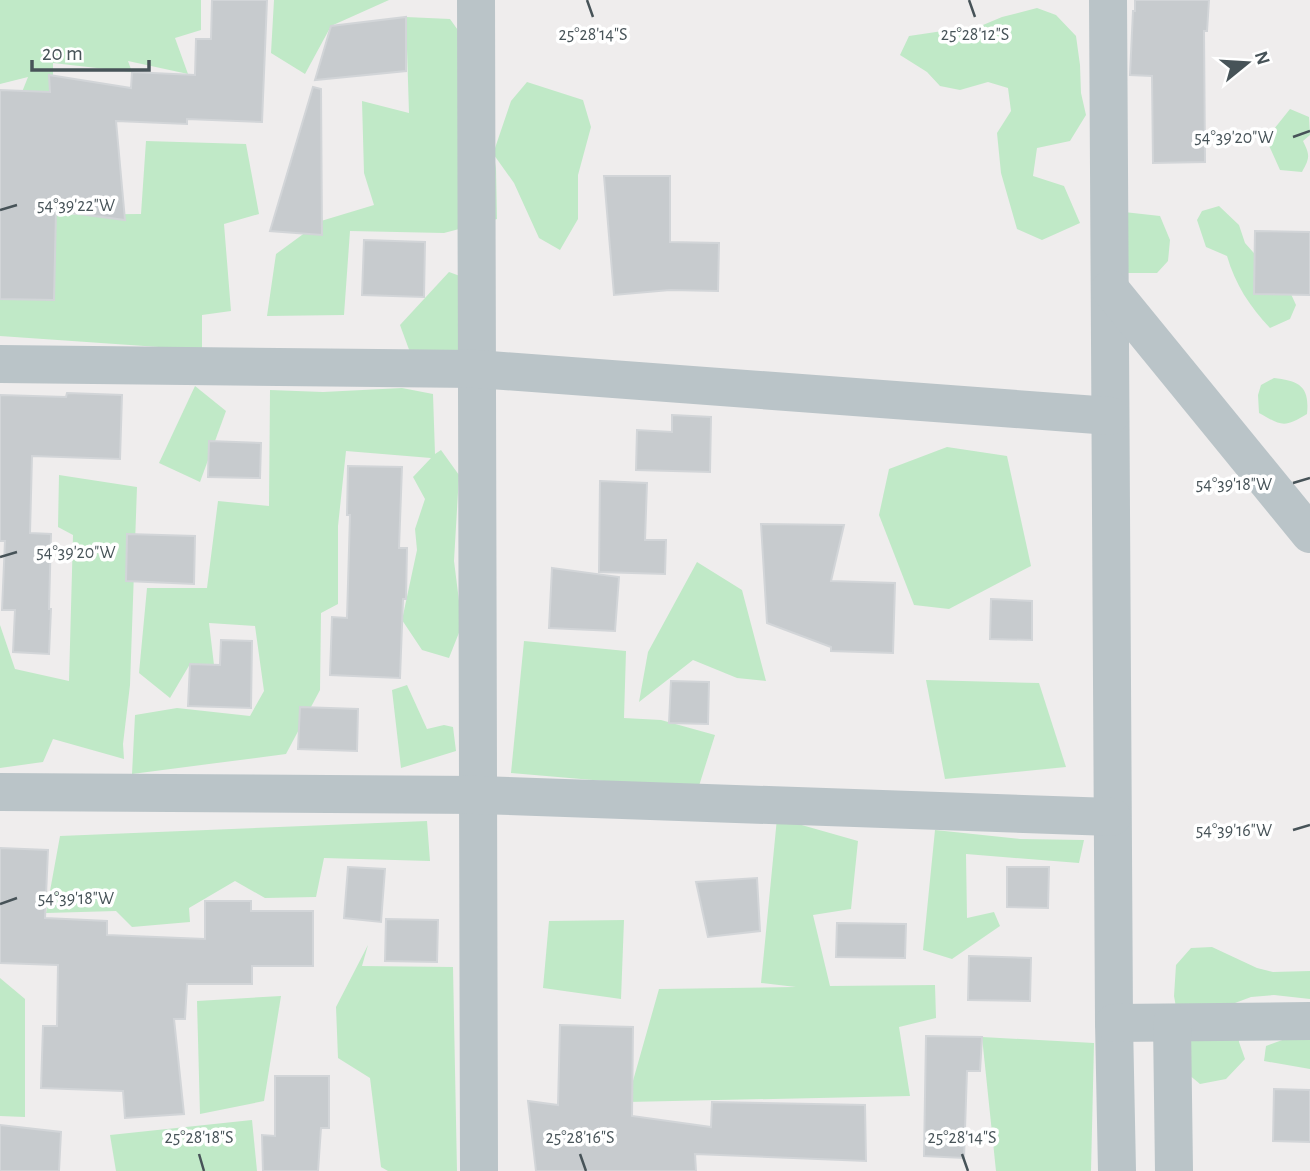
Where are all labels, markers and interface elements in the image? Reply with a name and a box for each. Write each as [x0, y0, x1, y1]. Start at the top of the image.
text: 25°28'14"S [558, 26, 628, 44]
text: 25°28'12"S [941, 26, 1009, 44]
scale bar [32, 28, 149, 72]
north arrow [1212, 28, 1282, 98]
text: 20 m [42, 43, 83, 64]
text: N [1251, 49, 1273, 67]
text: 54°39'20"W [1194, 129, 1274, 147]
text: 54°39'22"W [37, 197, 115, 215]
text: 54°39'18"W [1196, 476, 1272, 494]
text: 54°39'20"W [36, 544, 116, 562]
text: 54°39'16"W [1196, 822, 1272, 840]
text: 54°39'18"W [38, 890, 114, 908]
text: 25°28'18"S [165, 1129, 233, 1147]
text: 25°28'16"S [546, 1129, 614, 1147]
text: 25°28'14"S [927, 1129, 997, 1147]

